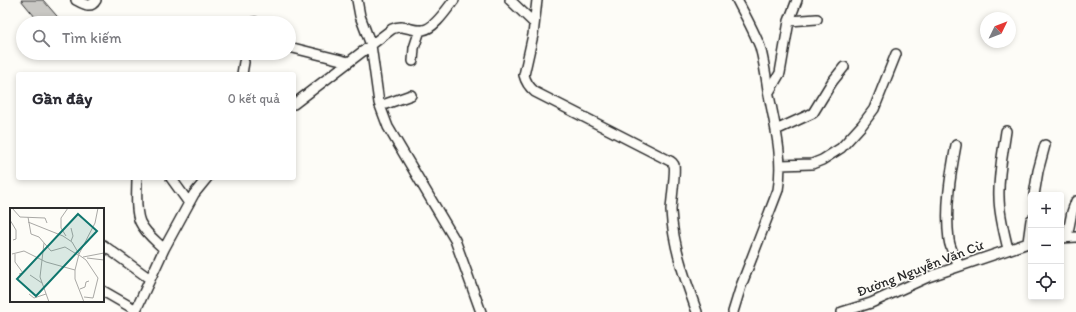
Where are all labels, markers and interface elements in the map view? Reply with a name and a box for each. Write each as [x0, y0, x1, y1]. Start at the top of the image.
north arrow [980, 12, 1016, 48]
search box [16, 16, 296, 60]
icon: search [30, 27, 52, 49]
text: Tìm kiếm [62, 29, 122, 47]
text: Gần đây [32, 88, 92, 108]
text: 0 kết quả [228, 91, 280, 106]
map controls [1028, 192, 1064, 300]
button: + [1028, 192, 1064, 228]
inset map [10, 208, 104, 302]
button: − [1028, 228, 1064, 264]
street label: Đường Nguyễn Văn Cừ [854, 236, 987, 301]
button: locate [1028, 264, 1064, 300]

